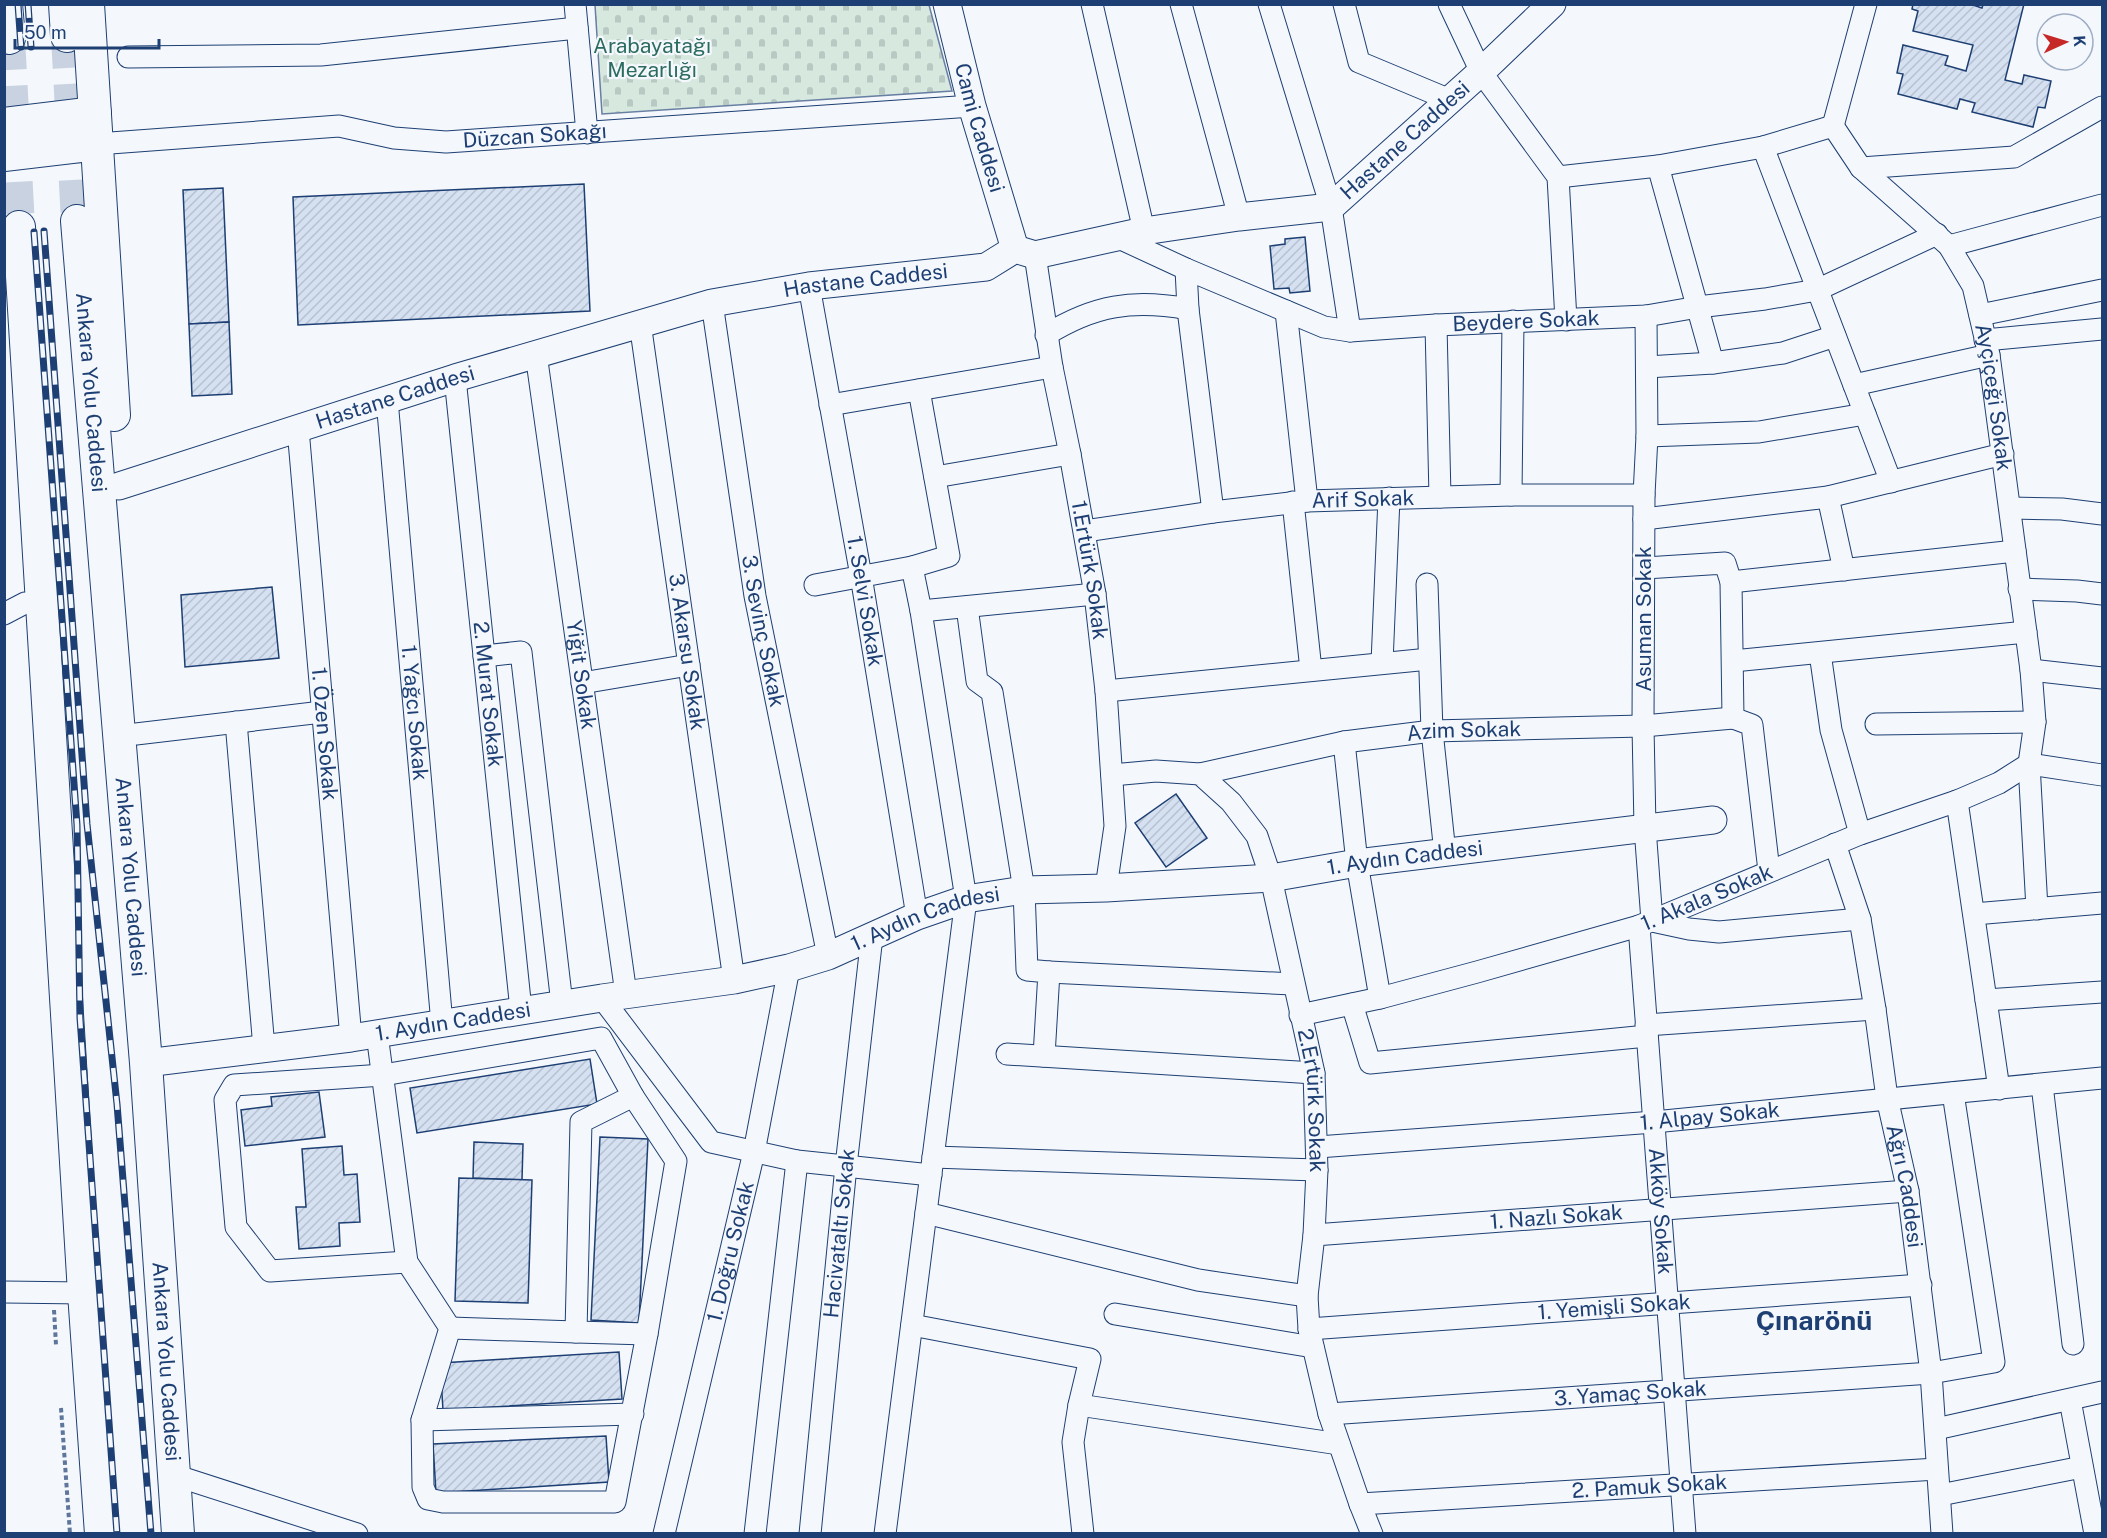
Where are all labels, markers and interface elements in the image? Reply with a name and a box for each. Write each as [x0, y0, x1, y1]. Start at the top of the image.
scale bar [15, 12, 159, 50]
north arrow [2035, 12, 2095, 72]
text: 50 m [24, 22, 67, 43]
park label: Arabayatağı Mezarlığı [593, 33, 711, 82]
text: K [2070, 35, 2089, 48]
street label: Cami Caddesi [950, 61, 1010, 195]
street label: Hastane Caddesi [1335, 75, 1475, 205]
street label: Düzcan Sokağı [462, 118, 607, 153]
street label: Hastane Caddesi [781, 258, 949, 302]
street label: Ankara Yolu Caddesi [71, 292, 112, 493]
street label: Beydere Sokak [1452, 305, 1600, 336]
street label: Ayçiçeği Sokak [1970, 321, 2017, 473]
street label: Hastane Caddesi [312, 360, 477, 434]
street label: Arif Sokak [1311, 485, 1415, 513]
street label: 1.Ertürk Sokak [1067, 499, 1113, 641]
street label: 1. Selvi Sokak [842, 534, 889, 668]
street label: Asuman Sokak [1631, 546, 1656, 692]
street label: 3. Sevinç Sokak [737, 553, 790, 709]
street label: 3. Akarsu Sokak [664, 572, 711, 732]
street label: Yiğit Sokak [562, 619, 602, 731]
street label: 2. Murat Sokak [468, 620, 509, 769]
street label: 1. Yağcı Sokak [397, 644, 434, 782]
street label: 1. Özen Sokak [307, 666, 343, 802]
street label: Azim Sokak [1405, 716, 1522, 746]
street label: Ankara Yolu Caddesi [111, 776, 152, 978]
street label: 1. Aydın Caddesi [1325, 835, 1484, 880]
street label: 1. Akala Sokak [1637, 859, 1776, 936]
street label: 1. Aydın Caddesi [847, 881, 1001, 956]
street label: 1. Aydın Caddesi [374, 997, 532, 1046]
street label: 2.Ertürk Sokak [1293, 1026, 1330, 1173]
street label: 1. Alpay Sokak [1639, 1097, 1781, 1135]
street label: Ağrı Caddesi [1881, 1122, 1928, 1249]
street label: Hacivataltı Sokak [818, 1147, 860, 1319]
street label: Akköy Sokak [1644, 1147, 1678, 1276]
street label: 1. Doğru Sokak [701, 1178, 759, 1325]
street label: 1. Nazlı Sokak [1489, 1199, 1624, 1234]
street label: Ankara Yolu Caddesi [148, 1261, 186, 1462]
street label: 1. Yemişli Sokak [1537, 1289, 1692, 1325]
district label: Çınarönü [1756, 1304, 1872, 1336]
street label: 3. Yamaç Sokak [1553, 1375, 1708, 1411]
street label: 2. Pamuk Sokak [1571, 1469, 1728, 1503]

